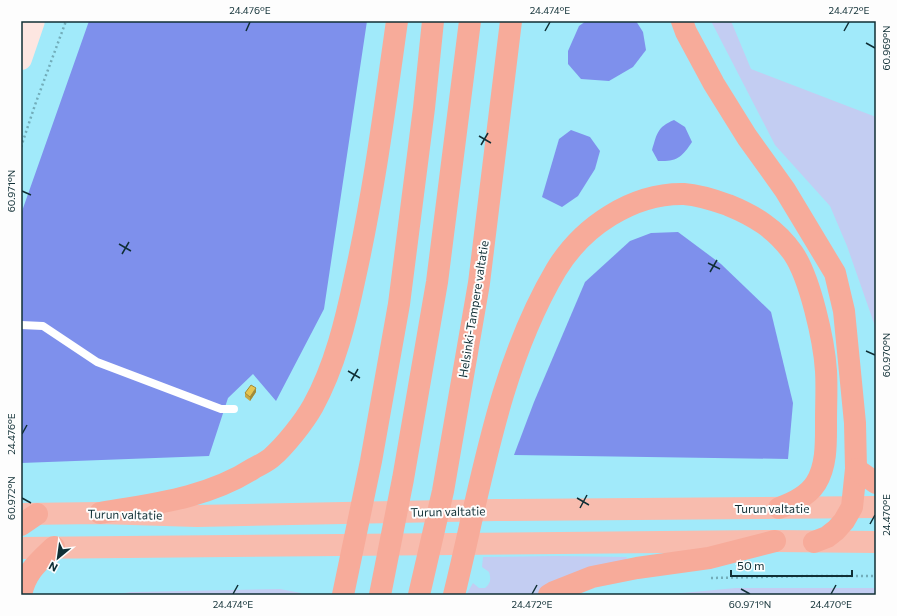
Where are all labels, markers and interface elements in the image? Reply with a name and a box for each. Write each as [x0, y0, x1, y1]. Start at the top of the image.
text: 24.476°E [229, 4, 271, 16]
text: 24.474°E [530, 4, 570, 16]
text: 24.472°E [829, 4, 869, 16]
text: 60.969°N [880, 26, 892, 70]
text: 60.971°N [5, 170, 17, 212]
street label: Helsinki-Tampere valtatie [455, 239, 491, 379]
text: 60.970°N [880, 333, 892, 377]
text: 24.476°E [5, 413, 17, 455]
text: 60.972°N [5, 476, 17, 520]
text: 24.470°E [880, 494, 892, 536]
street label: Turun valtatie [735, 501, 809, 515]
street label: Turun valtatie [410, 503, 486, 519]
street label: Turun valtatie [87, 506, 163, 522]
north arrow [38, 538, 78, 578]
scale bar [731, 552, 852, 578]
text: 50 m [737, 558, 765, 572]
text: N [46, 559, 60, 575]
text: 24.474°E [213, 598, 253, 610]
text: 24.472°E [512, 598, 552, 610]
text: 60.971°N [729, 598, 771, 610]
text: 24.470°E [810, 598, 852, 610]

